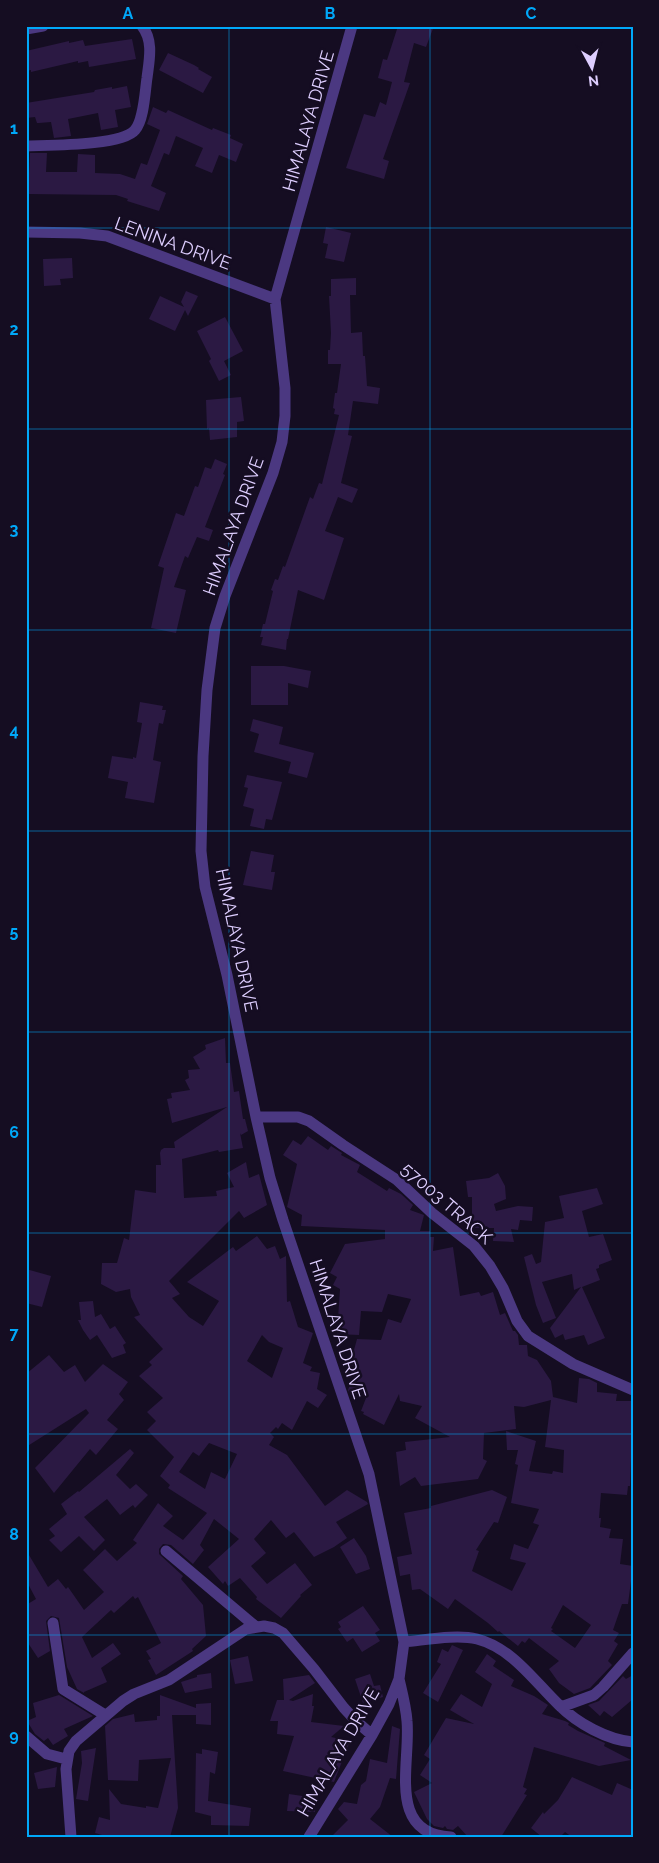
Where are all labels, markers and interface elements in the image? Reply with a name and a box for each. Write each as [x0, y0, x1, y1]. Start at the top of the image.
text: A [123, 4, 134, 23]
text: B [325, 4, 336, 23]
text: C [526, 4, 537, 23]
north arrow [566, 42, 616, 92]
street label: HIMALAYA DRIVE [278, 48, 338, 194]
text: N [587, 72, 600, 89]
text: 1 [10, 119, 18, 138]
street label: LENINA DRIVE [112, 212, 234, 274]
text: 2 [9, 320, 19, 339]
street label: HIMALAYA DRIVE [198, 454, 268, 598]
text: 3 [10, 520, 19, 539]
text: 4 [9, 721, 19, 740]
street label: HIMALAYA DRIVE [212, 867, 262, 1013]
text: 5 [10, 922, 19, 941]
text: 6 [9, 1123, 19, 1142]
street label: 57003 TRACK [397, 1158, 497, 1248]
street label: HIMALAYA DRIVE [306, 1256, 371, 1402]
text: 7 [10, 1324, 19, 1343]
text: 8 [9, 1525, 19, 1544]
street label: HIMALAYA DRIVE [292, 1684, 384, 1820]
text: 9 [9, 1726, 19, 1745]

